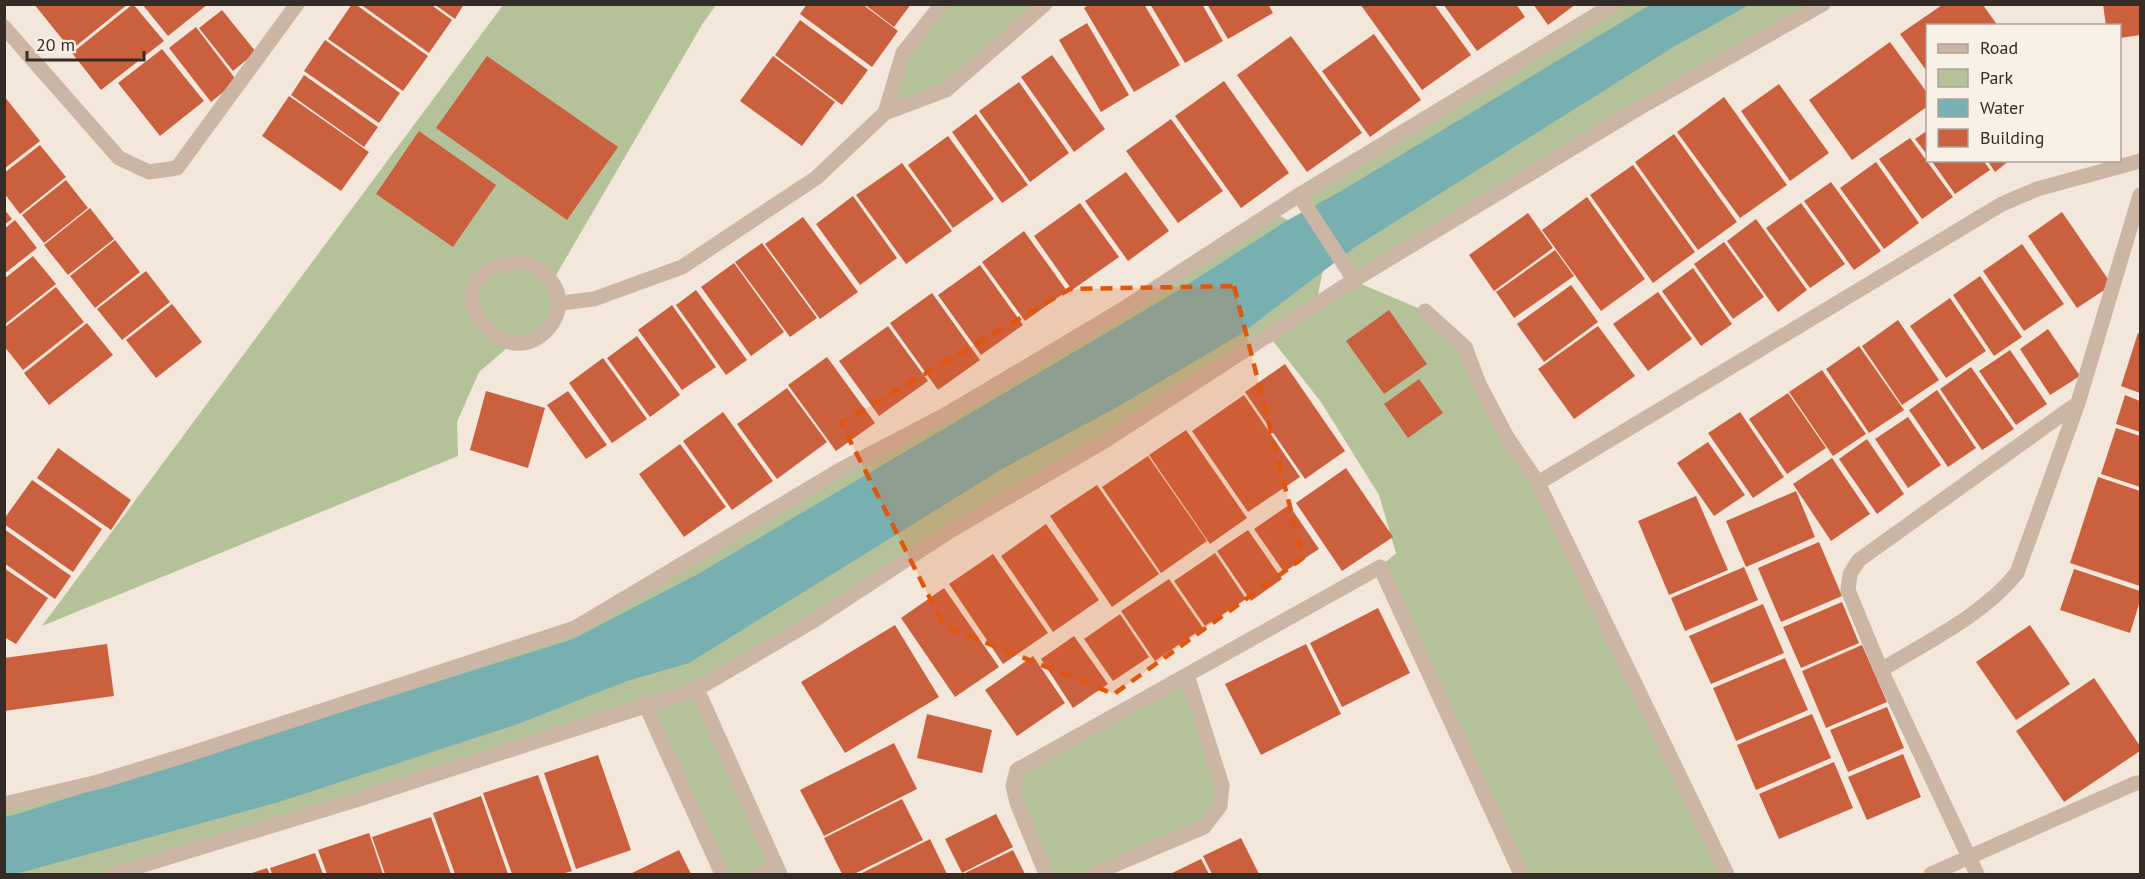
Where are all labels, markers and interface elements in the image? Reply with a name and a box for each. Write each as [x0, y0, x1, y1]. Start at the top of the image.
scale bar [27, 24, 144, 62]
legend [1926, 24, 2121, 162]
text: 20 m [36, 33, 75, 56]
text: Road [1980, 36, 2018, 59]
text: Park [1980, 66, 2013, 89]
text: Water [1980, 96, 2024, 119]
text: Building [1980, 126, 2044, 149]

